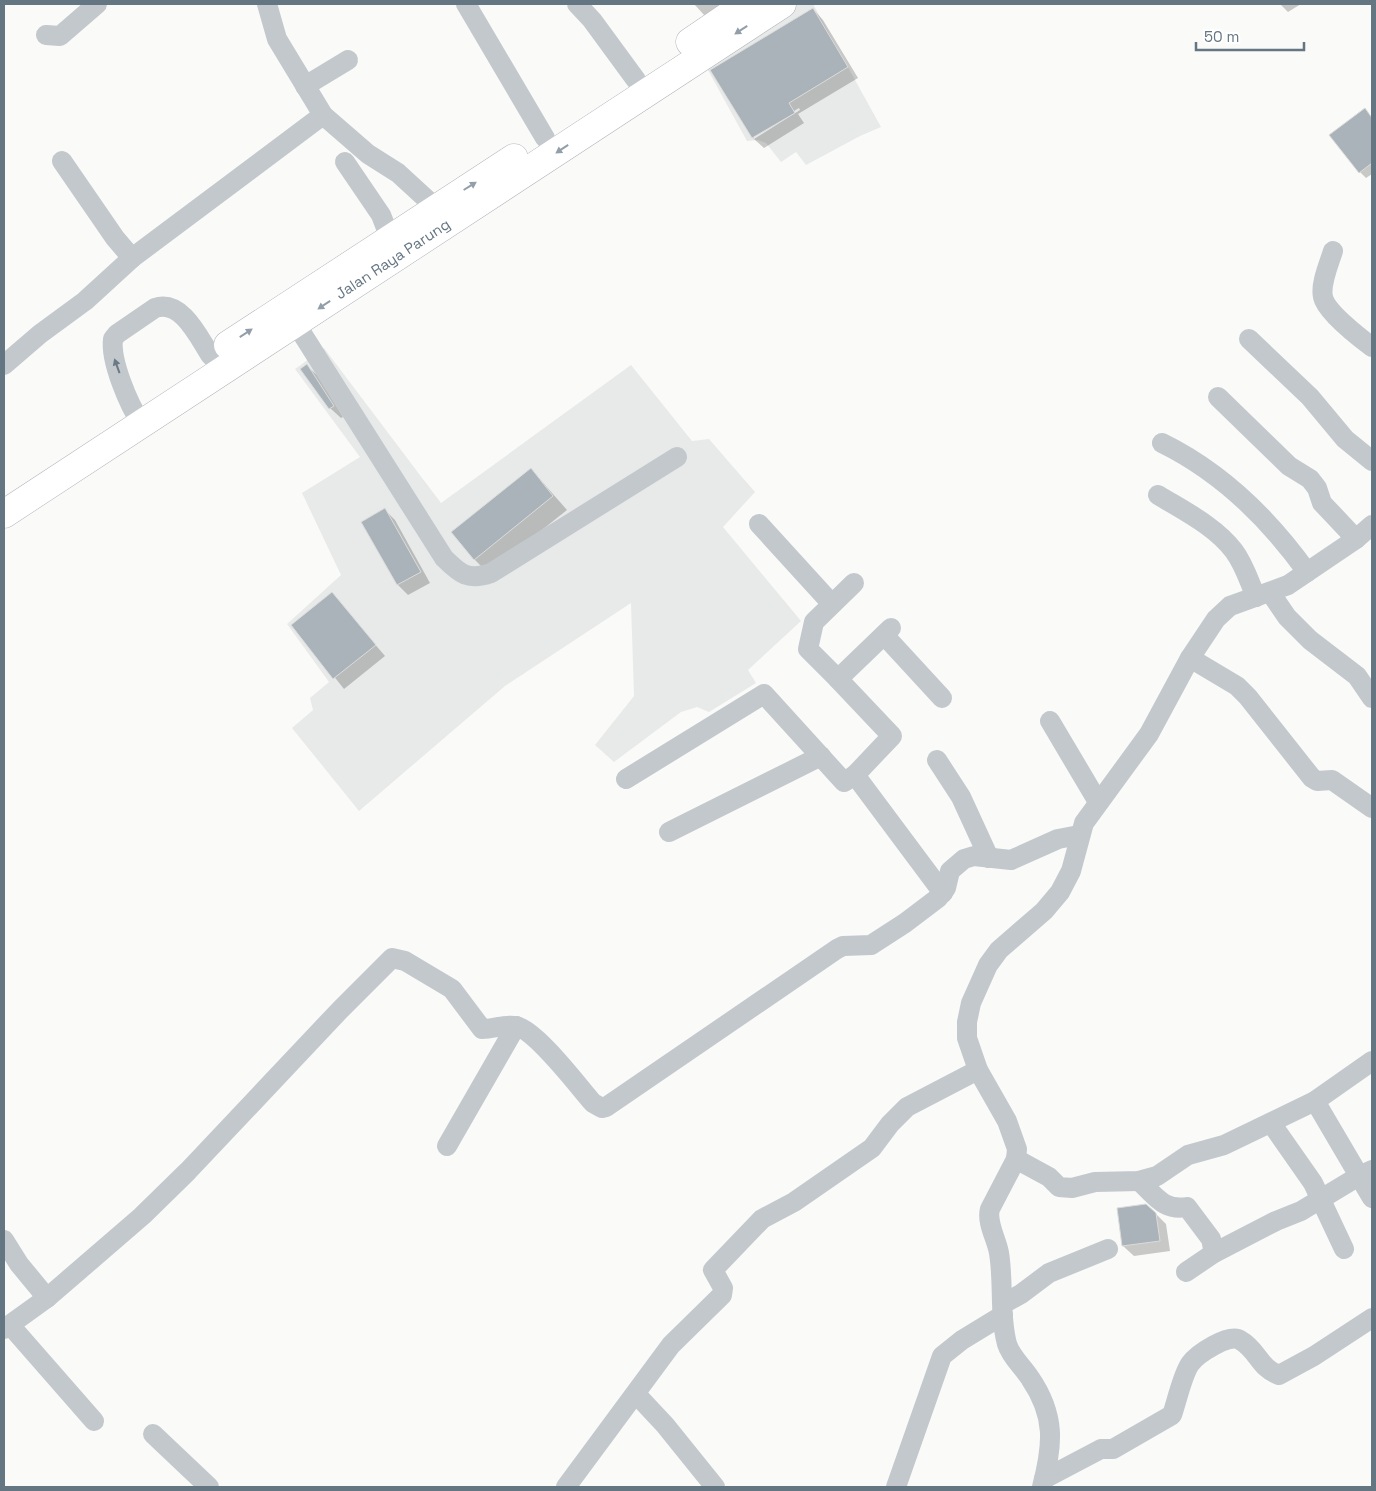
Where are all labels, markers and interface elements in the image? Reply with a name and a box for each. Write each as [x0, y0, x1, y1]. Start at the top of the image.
scale bar [1196, 20, 1304, 52]
one-way arrow [735, 26, 748, 35]
text: 50 m [1204, 27, 1239, 46]
one-way arrow [555, 144, 569, 154]
one-way arrow [463, 181, 476, 190]
street label: Jalan Raya Parung [332, 214, 454, 303]
one-way arrow [317, 300, 330, 310]
one-way arrow [240, 328, 253, 338]
one-way arrow [113, 358, 120, 373]

